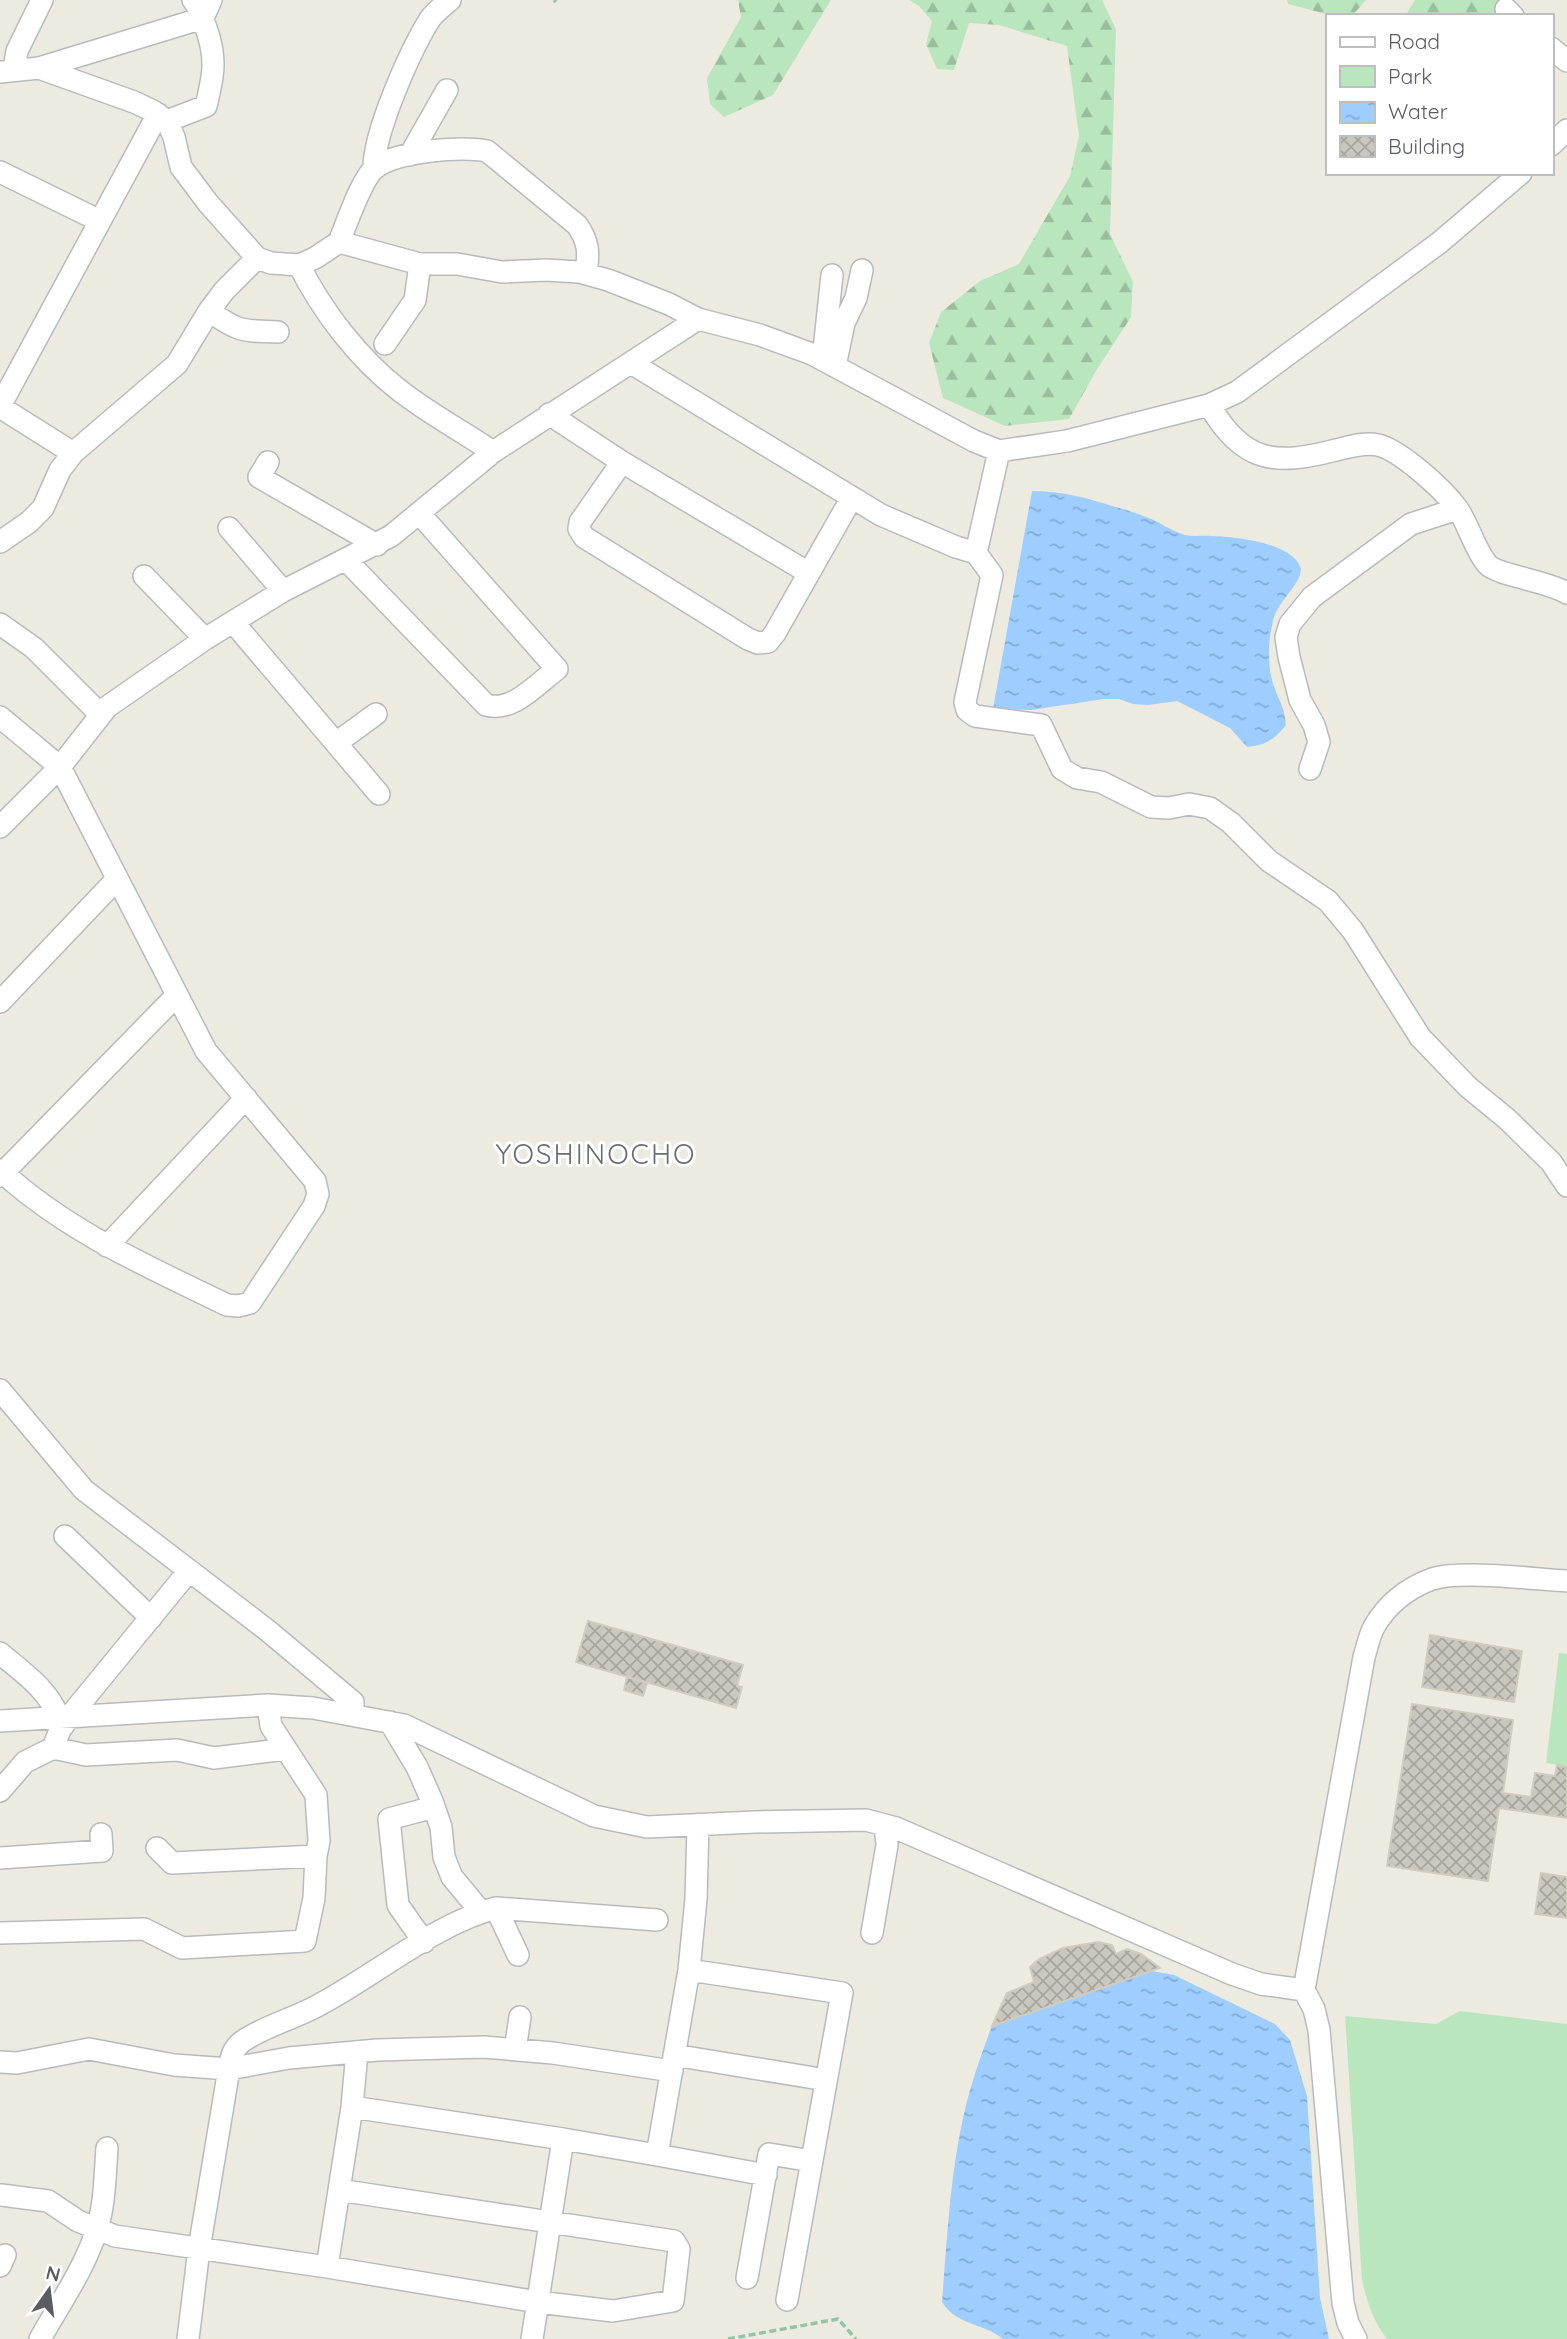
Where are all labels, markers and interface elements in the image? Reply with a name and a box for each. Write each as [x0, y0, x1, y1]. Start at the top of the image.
legend [1326, 14, 1553, 175]
text: Road [1388, 28, 1440, 54]
text: Park [1388, 63, 1432, 89]
text: Water [1388, 98, 1448, 124]
text: Building [1388, 133, 1465, 159]
district label: YOSHINOCHO [496, 1136, 697, 1171]
north arrow [14, 2255, 84, 2325]
text: N [43, 2260, 63, 2287]

